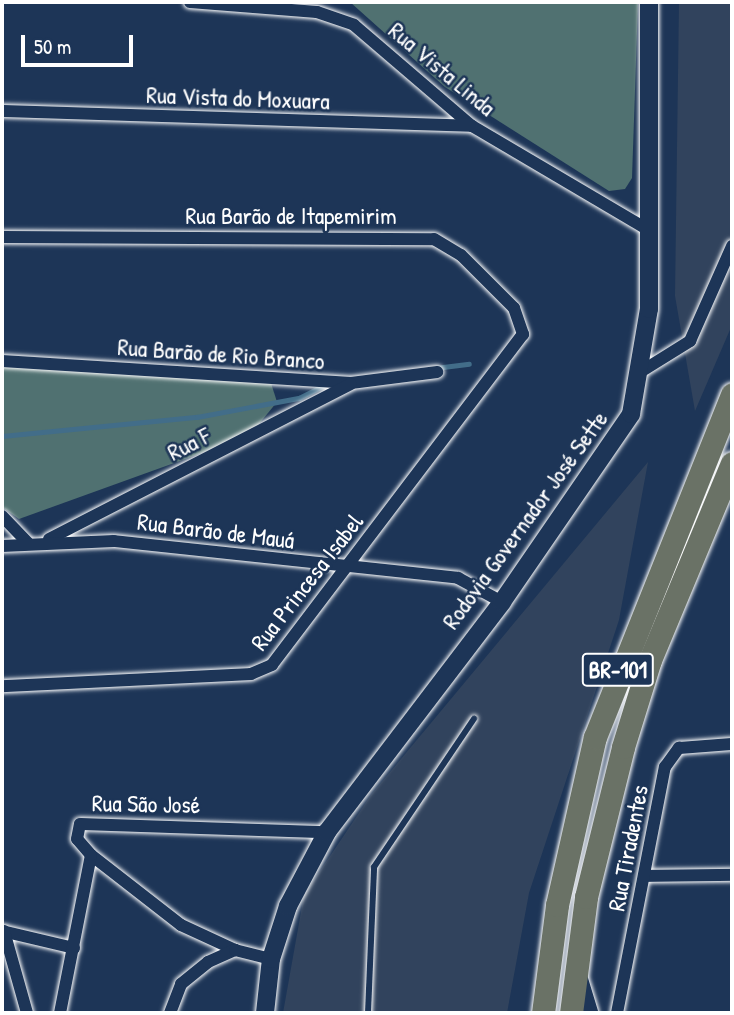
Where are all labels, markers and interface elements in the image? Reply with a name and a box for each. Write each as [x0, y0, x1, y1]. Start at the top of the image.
street label: Rua Vista Linda [383, 16, 501, 122]
scale bar [24, 21, 136, 65]
text: 50 m [34, 32, 71, 61]
street label: Rua Vista do Moxuara [146, 80, 330, 116]
street label: Rua Barão de Itapemirim [185, 202, 397, 230]
street label: Rua Barão de Rio Branco [117, 332, 325, 376]
street label: Rodovia Governador José Sette [436, 405, 614, 635]
street label: Rua F [163, 421, 215, 467]
street label: Rua Barão de Mauá [136, 507, 296, 555]
street label: Rua Princesa Isabel [245, 508, 369, 656]
road number: BR-101 [581, 650, 655, 690]
street label: Rua Tiradentes [602, 783, 654, 913]
street label: Rua São José [92, 789, 200, 819]

